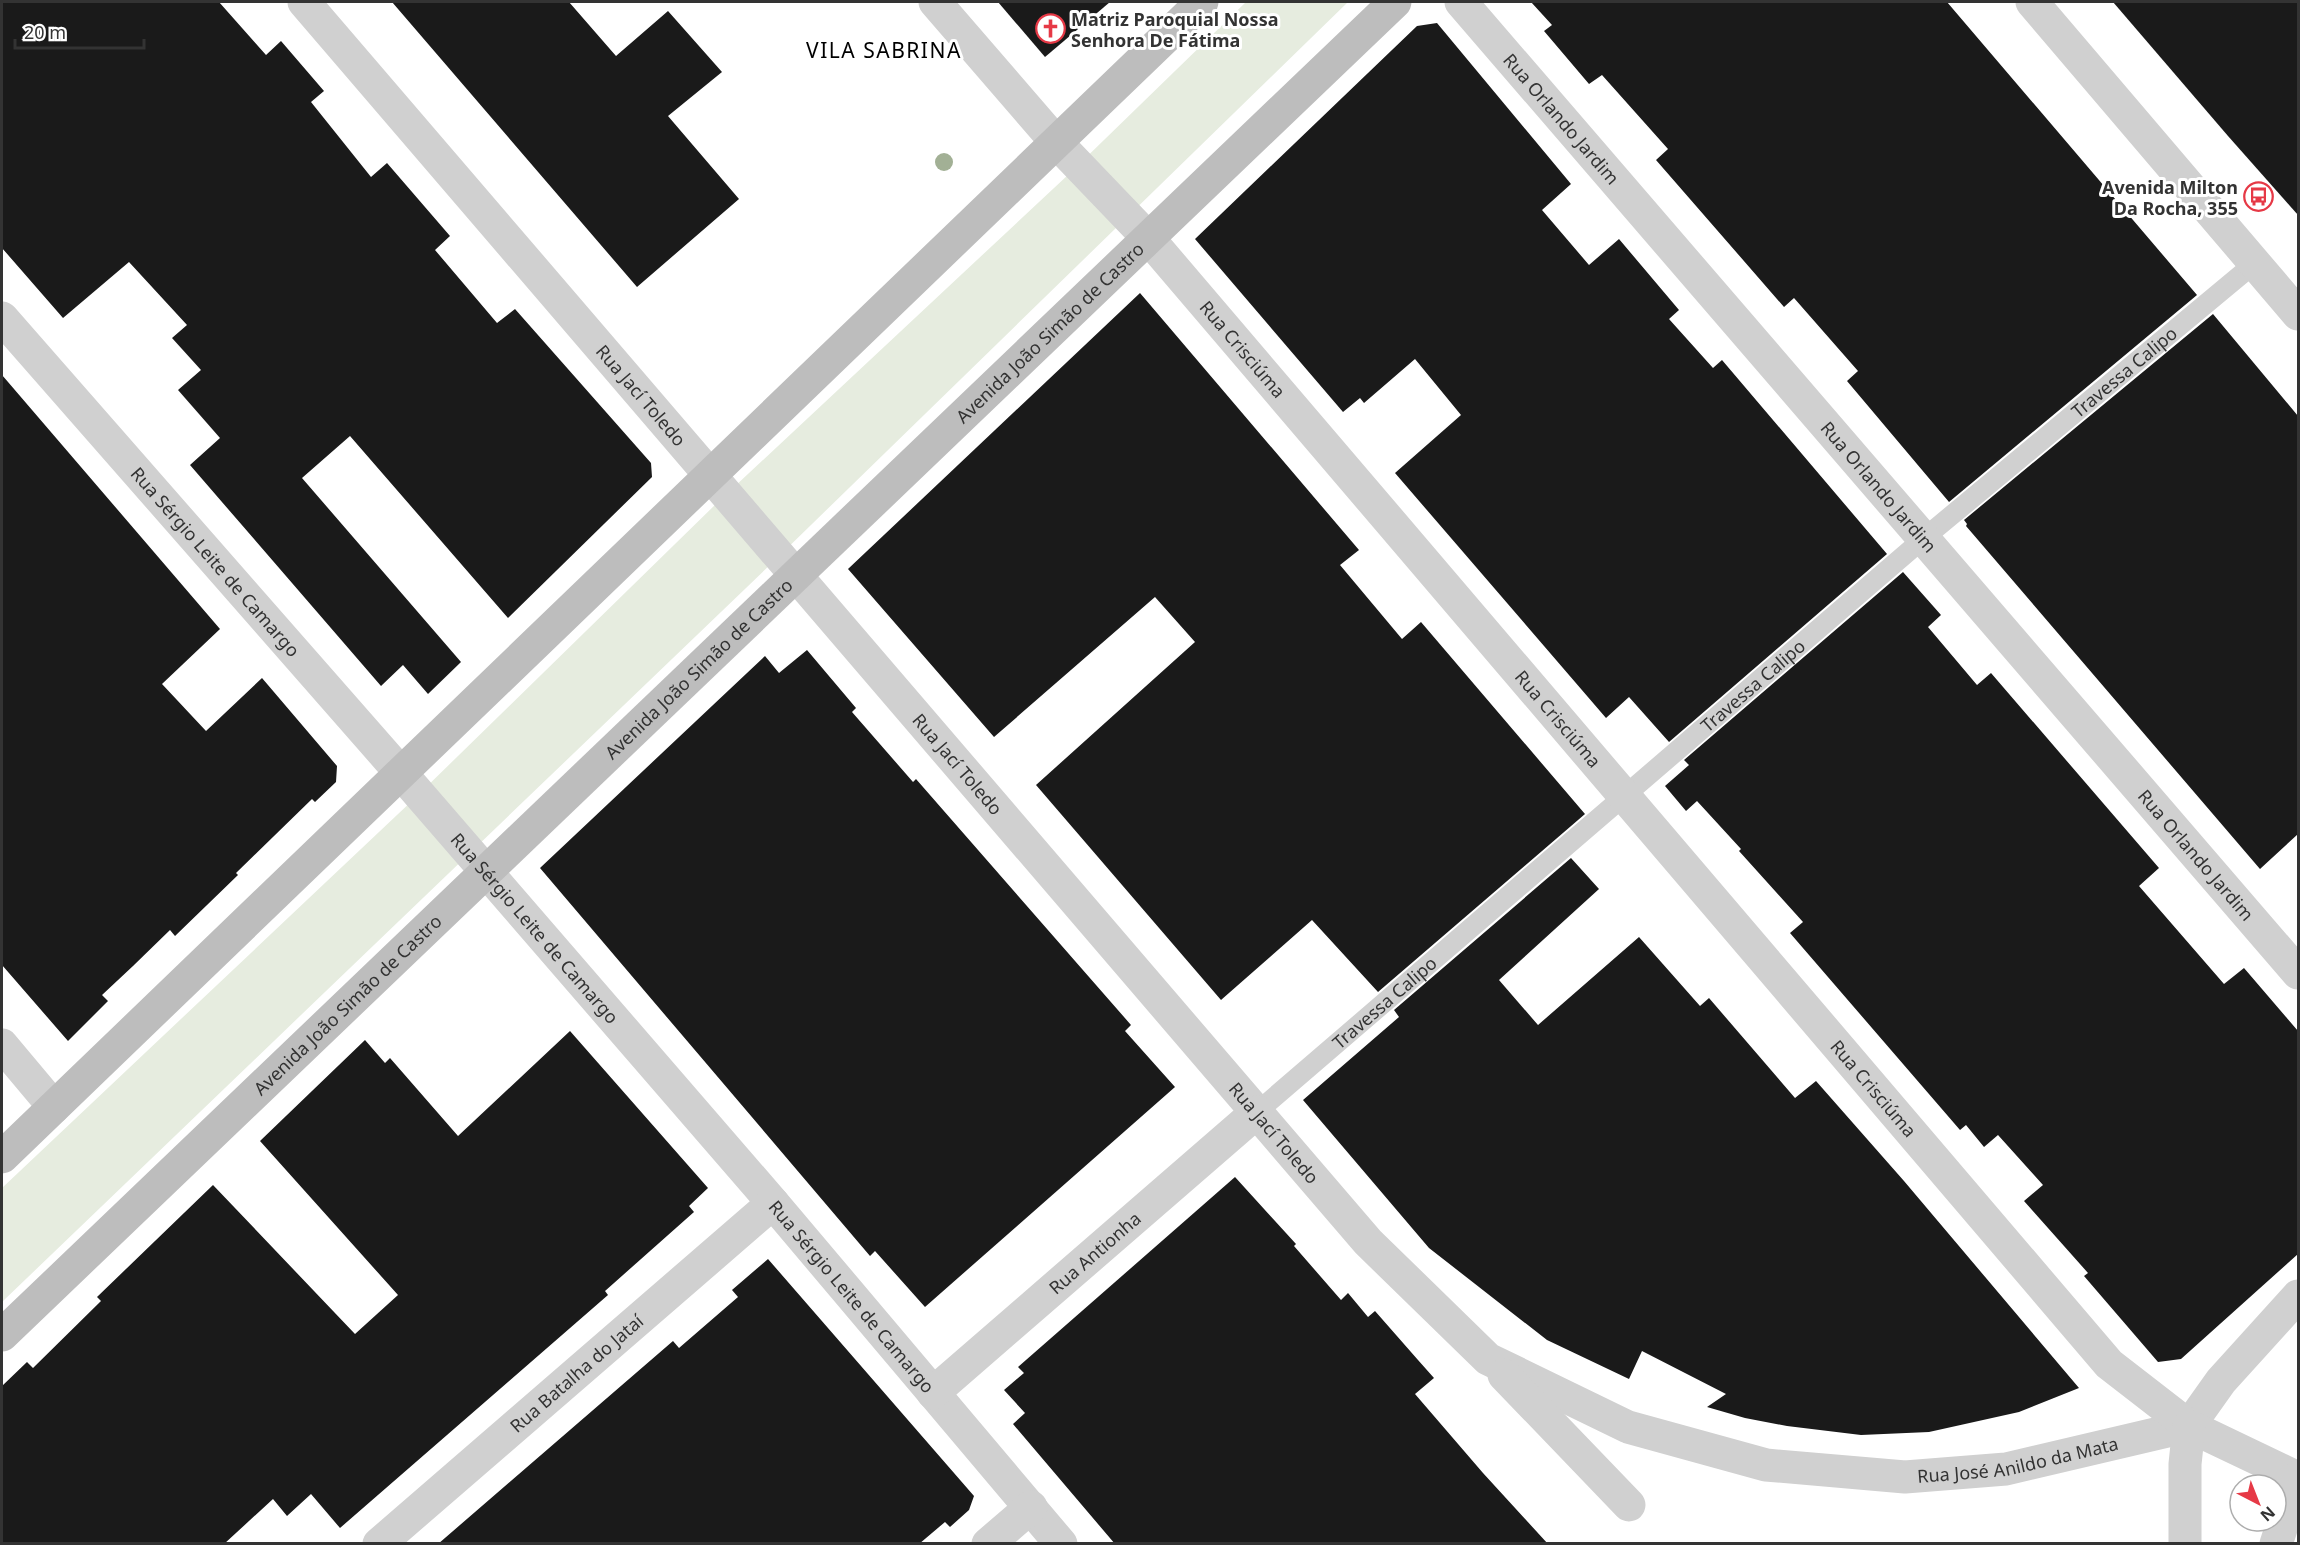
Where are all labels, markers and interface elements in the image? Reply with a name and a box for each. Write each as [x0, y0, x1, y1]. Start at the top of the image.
place label: Matriz Paroquial Nossa Senhora De Fátima [1071, 7, 1278, 52]
scale bar [15, 12, 144, 50]
church icon: Matriz Paroquial Nossa Senhora De Fátima [1034, 13, 1066, 45]
text: 20 m [24, 20, 66, 44]
district label: VILA SABRINA [806, 36, 962, 64]
street label: Rua Orlando Jardim [1498, 48, 1625, 189]
place label: Avenida Milton Da Rocha, 355 [2102, 175, 2238, 220]
bus stop icon: Avenida Milton Da Rocha, 355 [2243, 181, 2275, 213]
street label: Avenida João Simão de Castro [950, 237, 1149, 428]
street label: Rua Crisciúma [1195, 295, 1291, 403]
street label: Travessa Calipo [2066, 321, 2182, 423]
street label: Rua Jací Toledo [591, 339, 692, 451]
street label: Rua Orlando Jardim [1816, 416, 1942, 557]
street label: Rua Sérgio Leite de Camargo [126, 462, 305, 662]
street label: Avenida João Simão de Castro [599, 573, 798, 764]
street label: Travessa Calipo [1695, 634, 1810, 737]
street label: Rua Crisciúma [1510, 665, 1607, 772]
street label: Rua Jací Toledo [907, 708, 1008, 820]
street label: Rua Orlando Jardim [2133, 784, 2259, 926]
street label: Rua Sérgio Leite de Camargo [446, 827, 624, 1028]
street label: Avenida João Simão de Castro [248, 909, 447, 1100]
street label: Travessa Calipo [1327, 951, 1442, 1054]
street label: Rua Crisciúma [1826, 1035, 1922, 1142]
street label: Rua Jací Toledo [1224, 1077, 1325, 1189]
street label: Rua Sérgio Leite de Camargo [764, 1195, 940, 1398]
street label: Rua Antionha [1044, 1206, 1146, 1299]
street label: Rua Batalha do Jataí [505, 1309, 648, 1438]
street label: Rua José Anildo da Mata [1916, 1431, 2121, 1488]
north arrow [2228, 1473, 2288, 1533]
text: N [2256, 1502, 2280, 1527]

